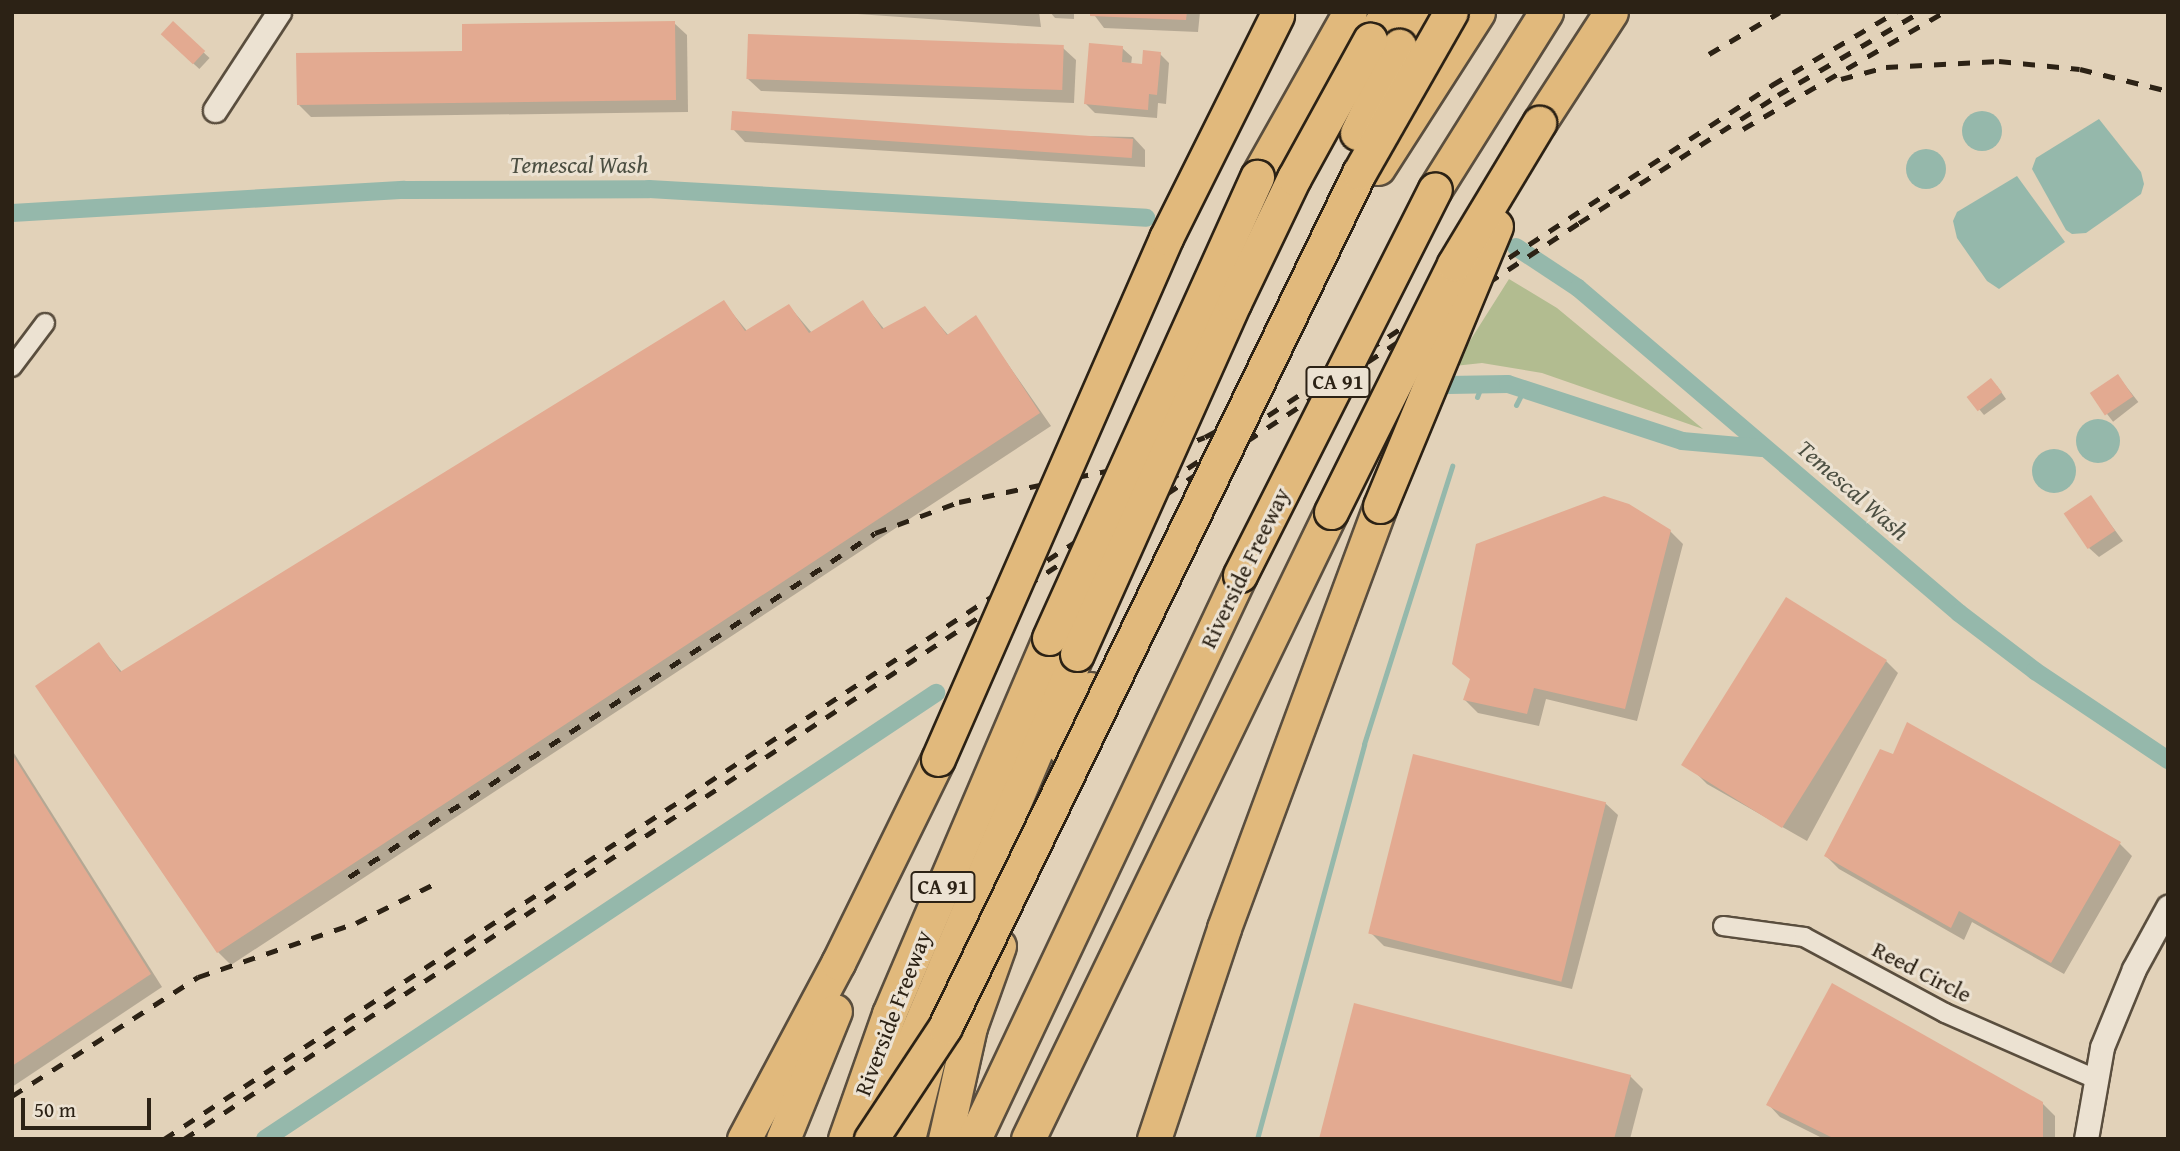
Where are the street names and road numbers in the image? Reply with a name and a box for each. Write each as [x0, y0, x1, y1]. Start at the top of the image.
road number: CA 91 [1305, 364, 1371, 400]
street label: Riverside Freeway [1194, 483, 1296, 653]
road number: CA 91 [910, 870, 976, 904]
street label: Riverside Freeway [849, 926, 937, 1100]
street label: Reed Circle [1868, 935, 1976, 1009]

